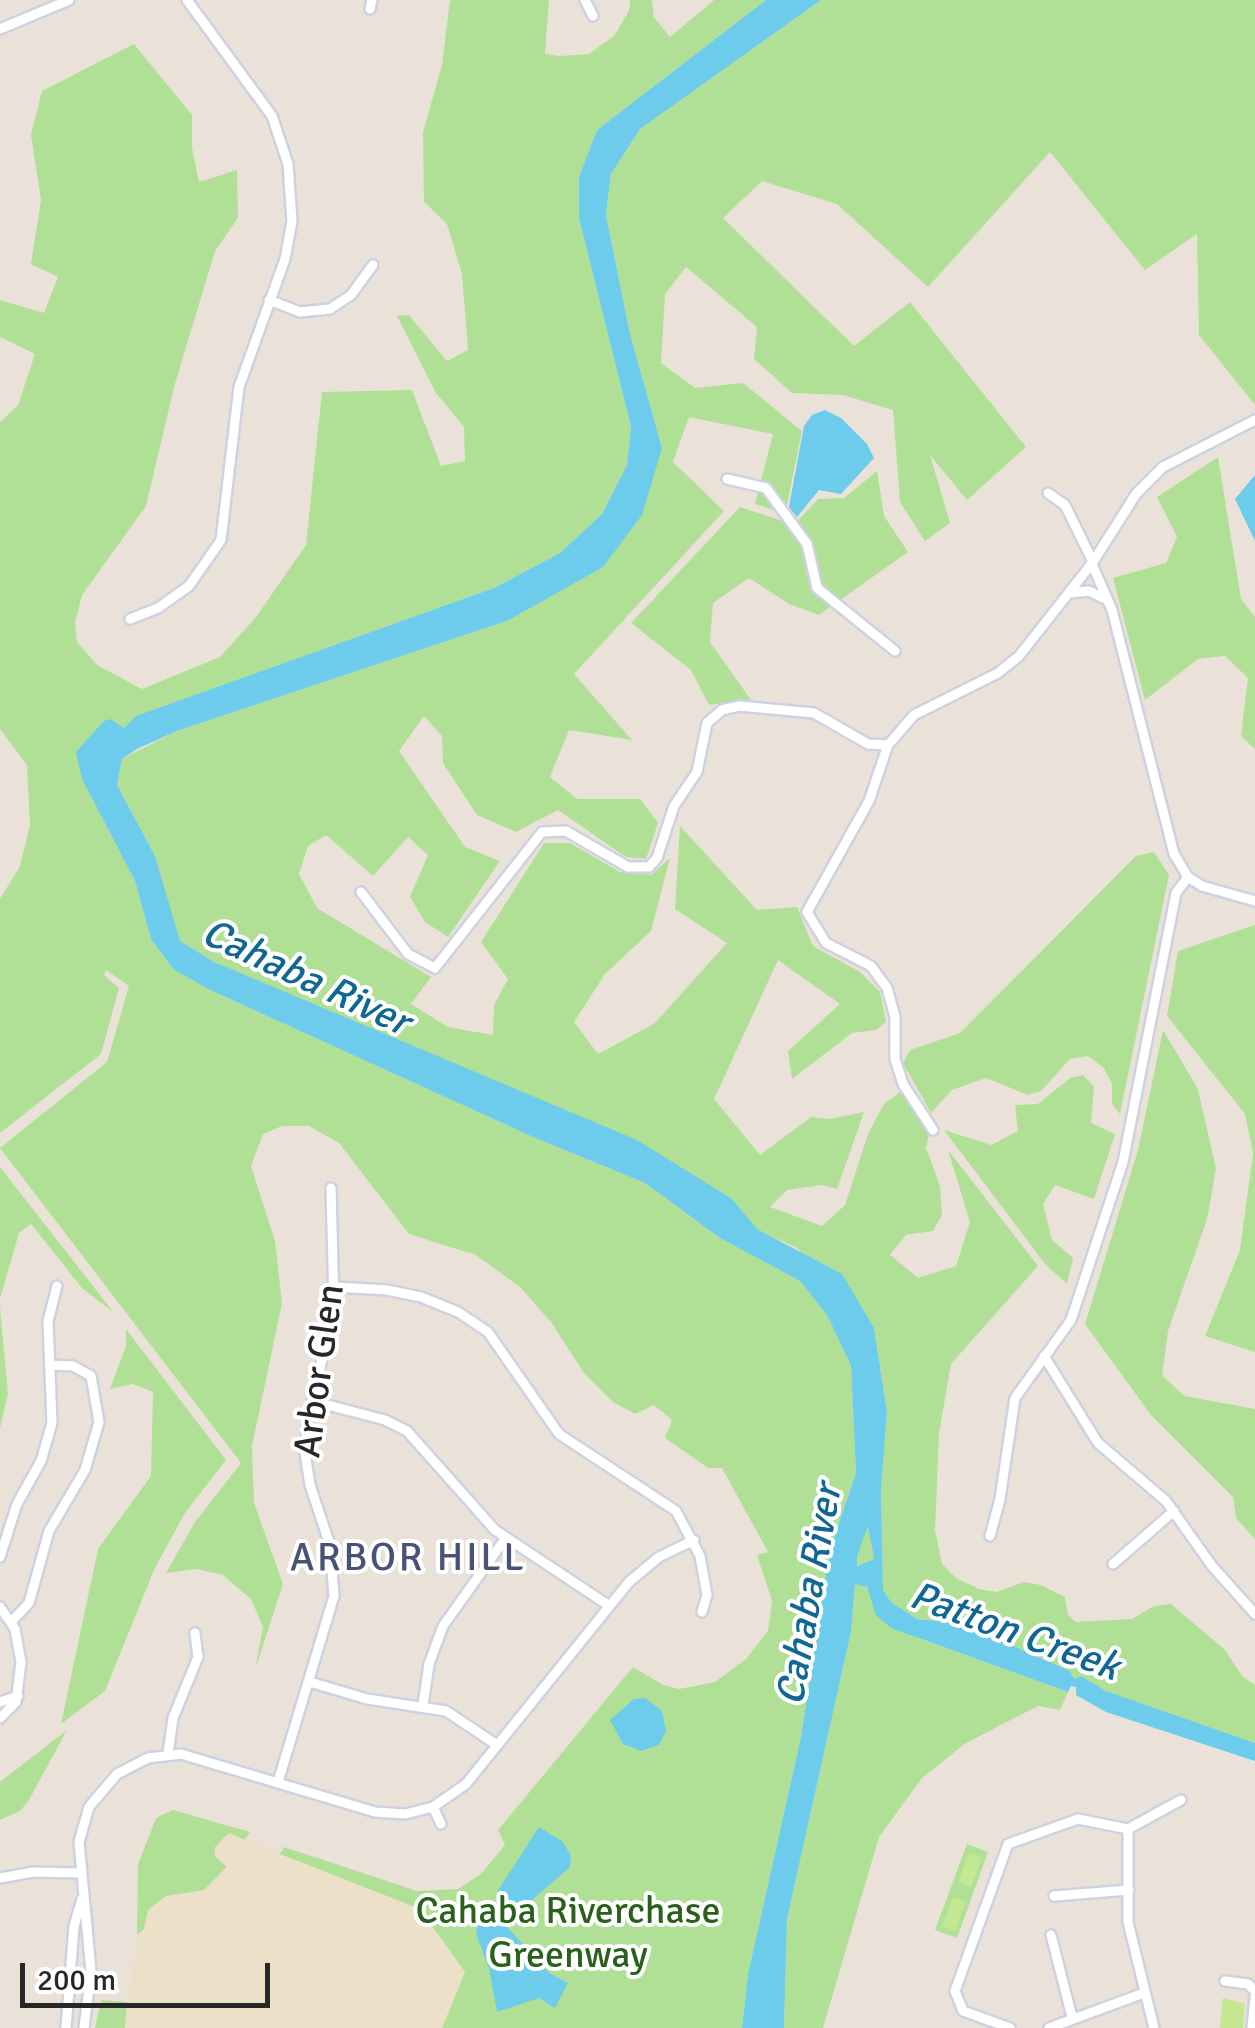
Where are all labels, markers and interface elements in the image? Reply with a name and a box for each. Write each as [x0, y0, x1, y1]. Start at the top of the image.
water label: Cahaba River [194, 910, 416, 1048]
street label: Arbor Glen [286, 1282, 356, 1460]
water label: Cahaba River [768, 1481, 854, 1709]
district label: ARBOR HILL [290, 1535, 526, 1583]
water label: Patton Creek [903, 1573, 1125, 1693]
park label: Cahaba Riverchase Greenway [416, 1890, 720, 1980]
scale bar [25, 1943, 275, 2005]
text: 200 m [37, 1962, 116, 1999]

